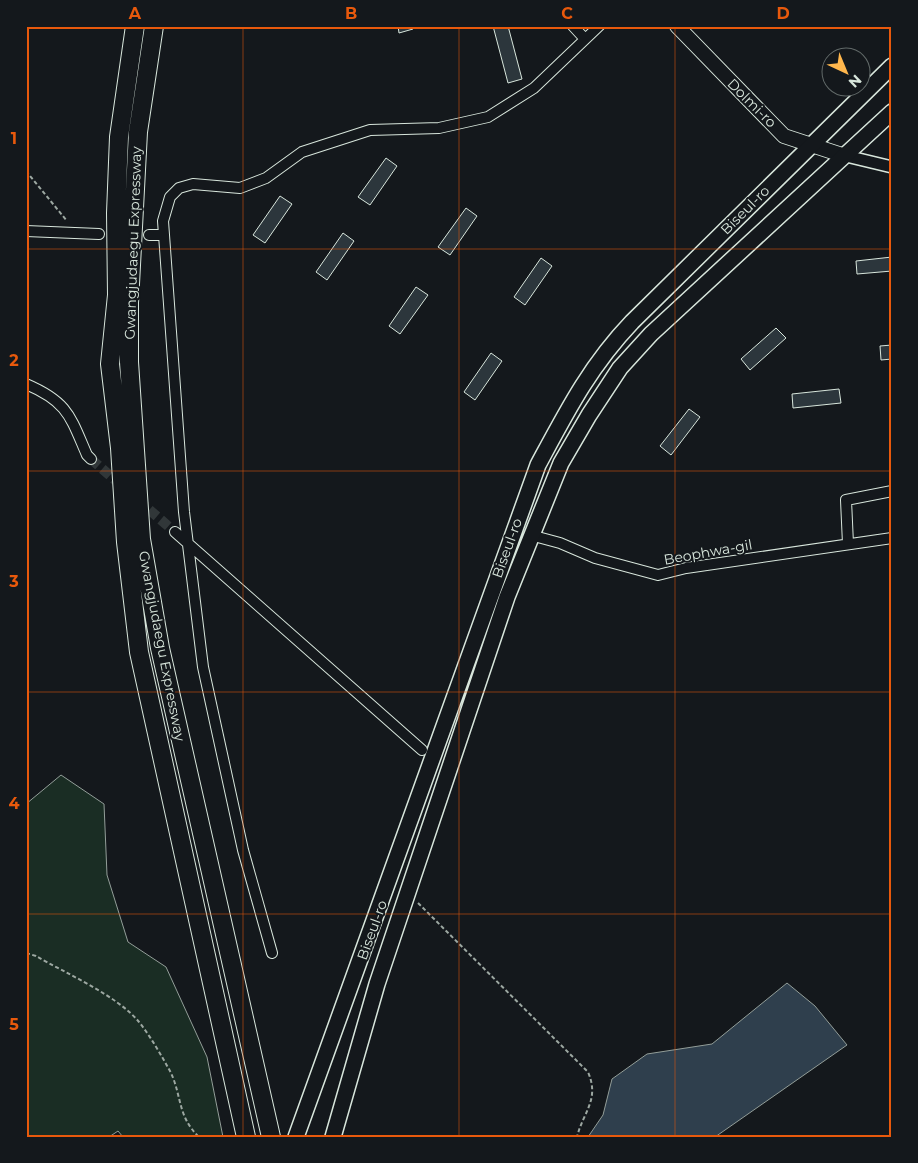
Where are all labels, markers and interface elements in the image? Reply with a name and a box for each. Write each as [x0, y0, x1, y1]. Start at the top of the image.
text: A [128, 4, 142, 23]
text: B [345, 4, 357, 23]
text: C [561, 4, 573, 23]
text: D [776, 4, 790, 23]
north arrow [820, 48, 870, 98]
text: N [845, 71, 865, 92]
street label: Dolmi-ro [724, 75, 781, 132]
text: 1 [11, 129, 17, 148]
street label: Gwangjudaegu Expressway [121, 146, 145, 340]
street label: Biseul-ro [717, 181, 774, 238]
text: 2 [9, 351, 19, 370]
street label: Biseul-ro [488, 515, 526, 580]
street label: Beophwa-gil [662, 535, 754, 569]
street label: Gwangjudaegu Expressway [135, 549, 189, 743]
text: 3 [8, 572, 19, 591]
text: 4 [8, 794, 20, 813]
street label: Biseul-ro [353, 897, 391, 962]
text: 5 [9, 1015, 19, 1034]

